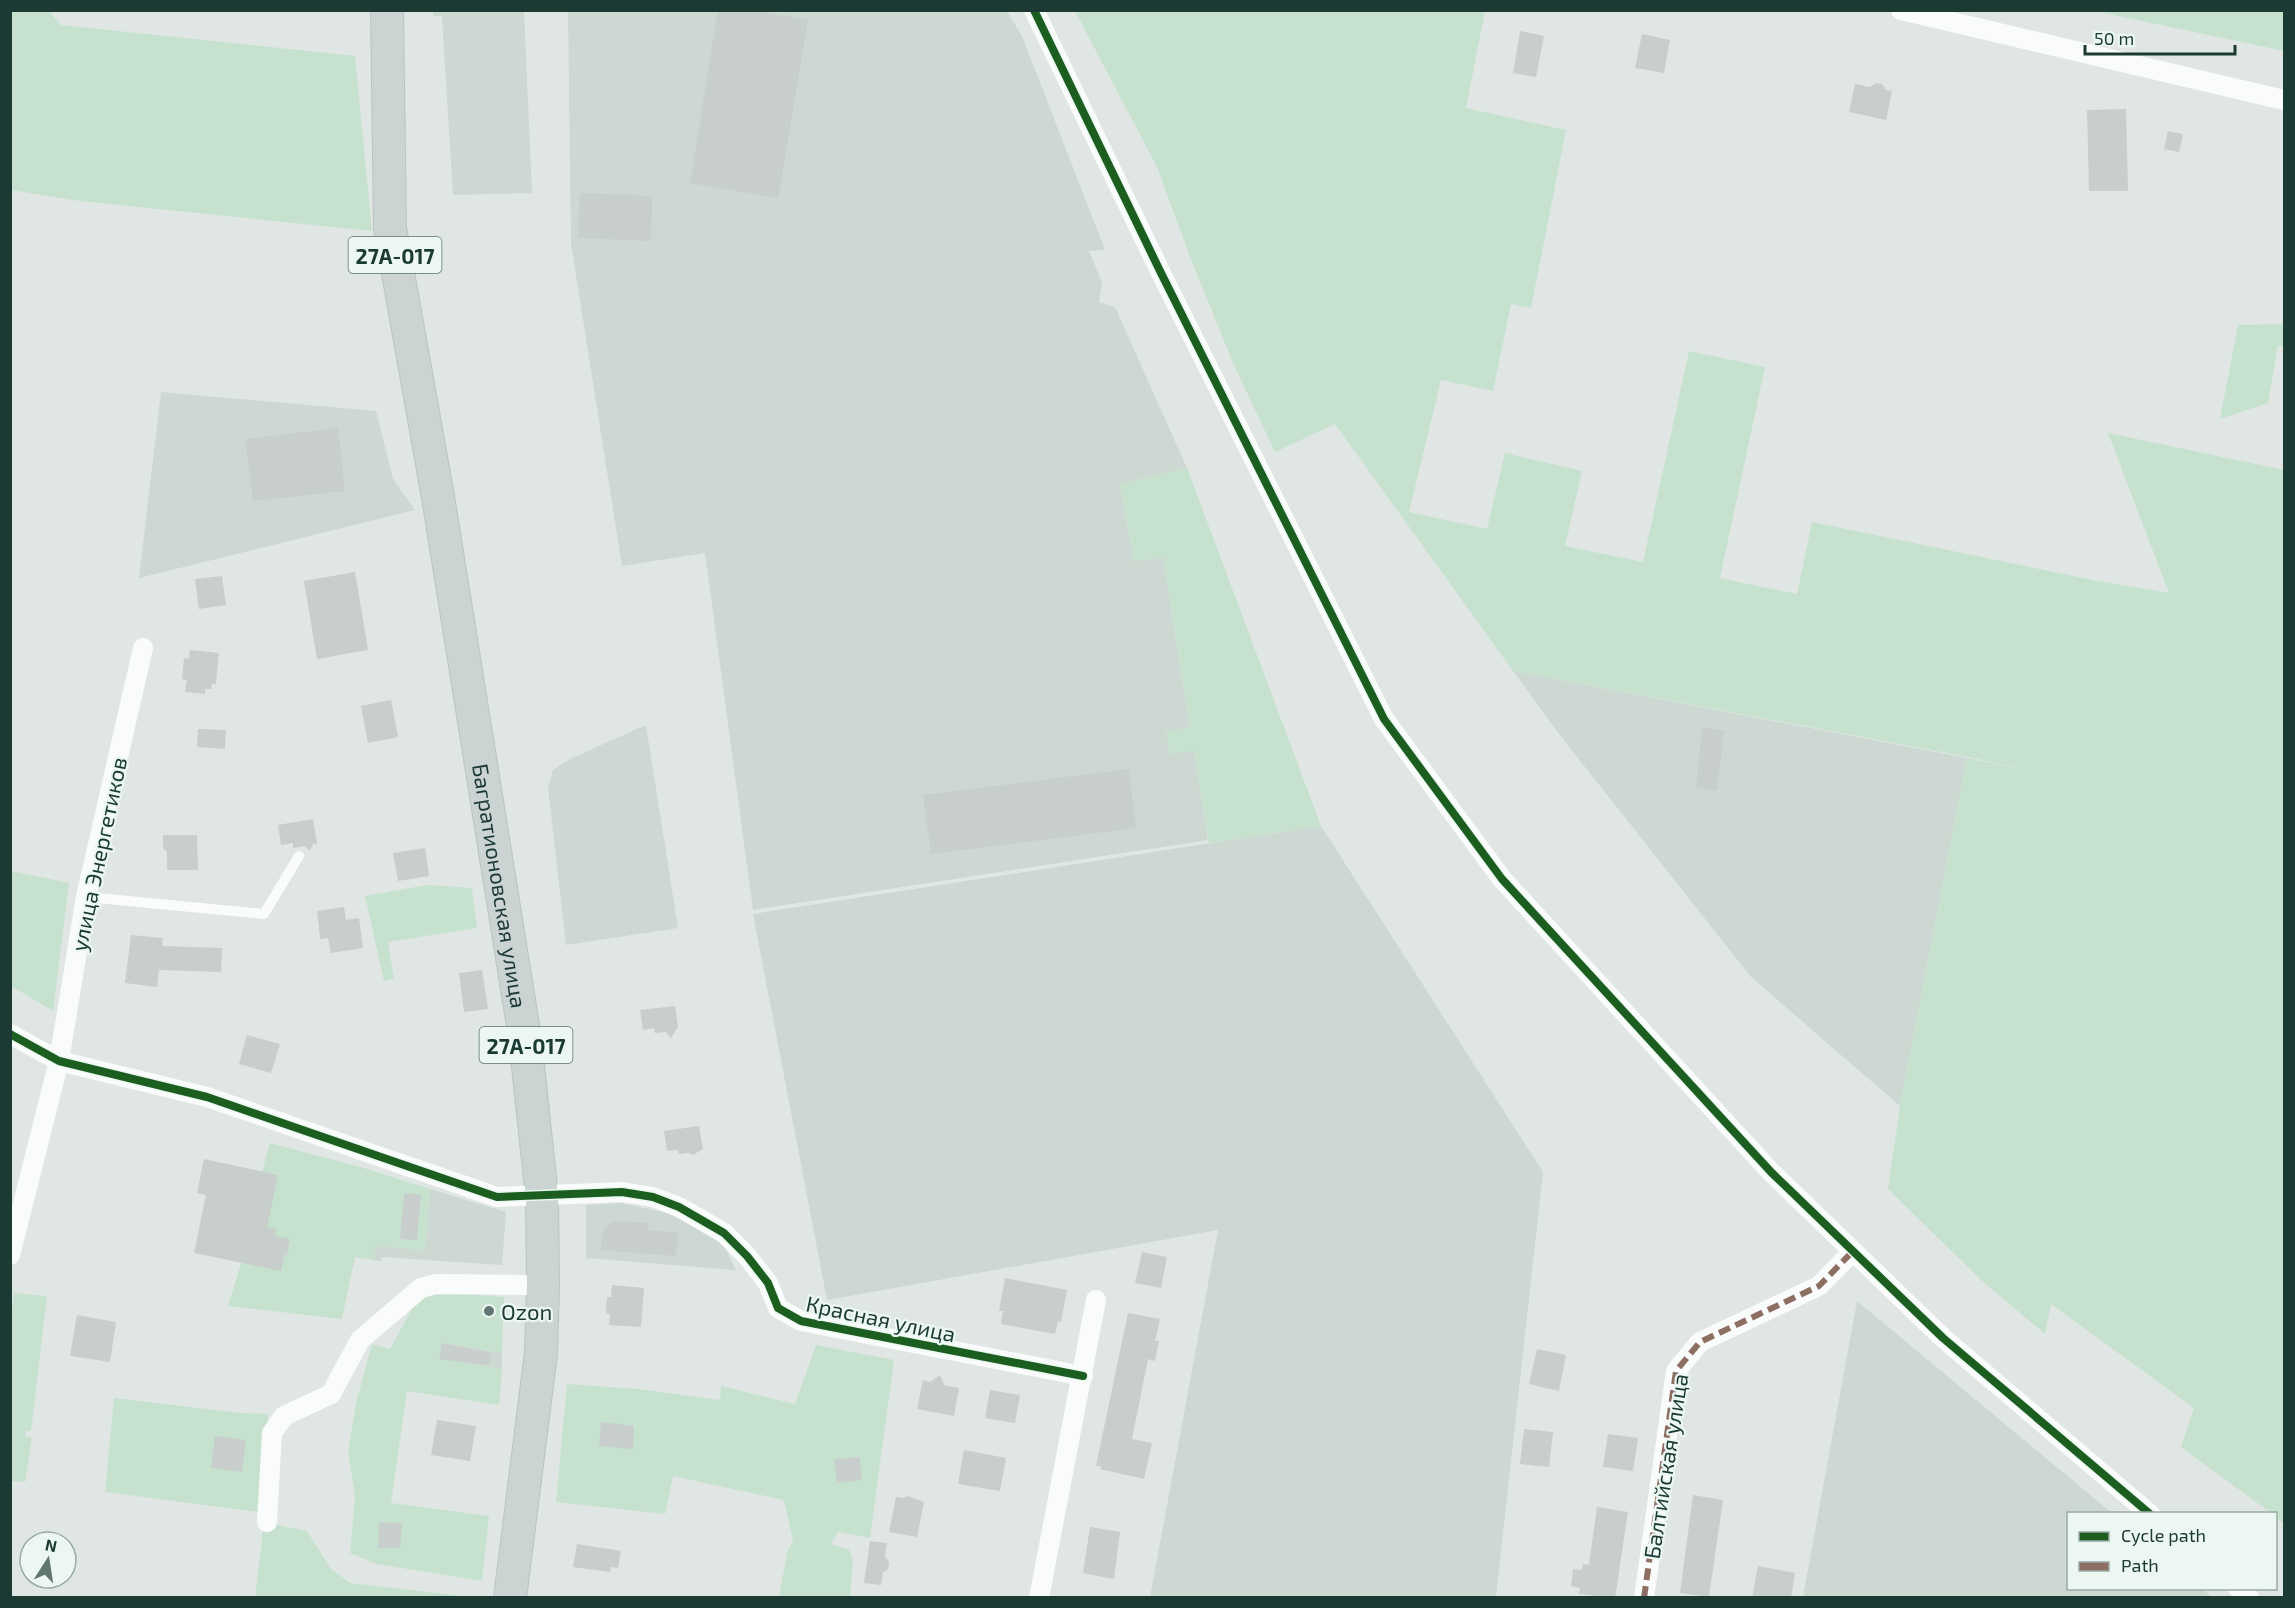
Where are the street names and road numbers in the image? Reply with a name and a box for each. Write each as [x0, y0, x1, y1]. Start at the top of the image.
road number: 27А-017 [348, 237, 442, 273]
street label: улица Энергетиков [65, 754, 132, 954]
street label: Багратионовская улица [468, 762, 533, 1010]
road number: 27А-017 [480, 1027, 572, 1063]
street label: Красная улица [804, 1289, 958, 1348]
street label: Балтийская улица [1638, 1371, 1693, 1561]

